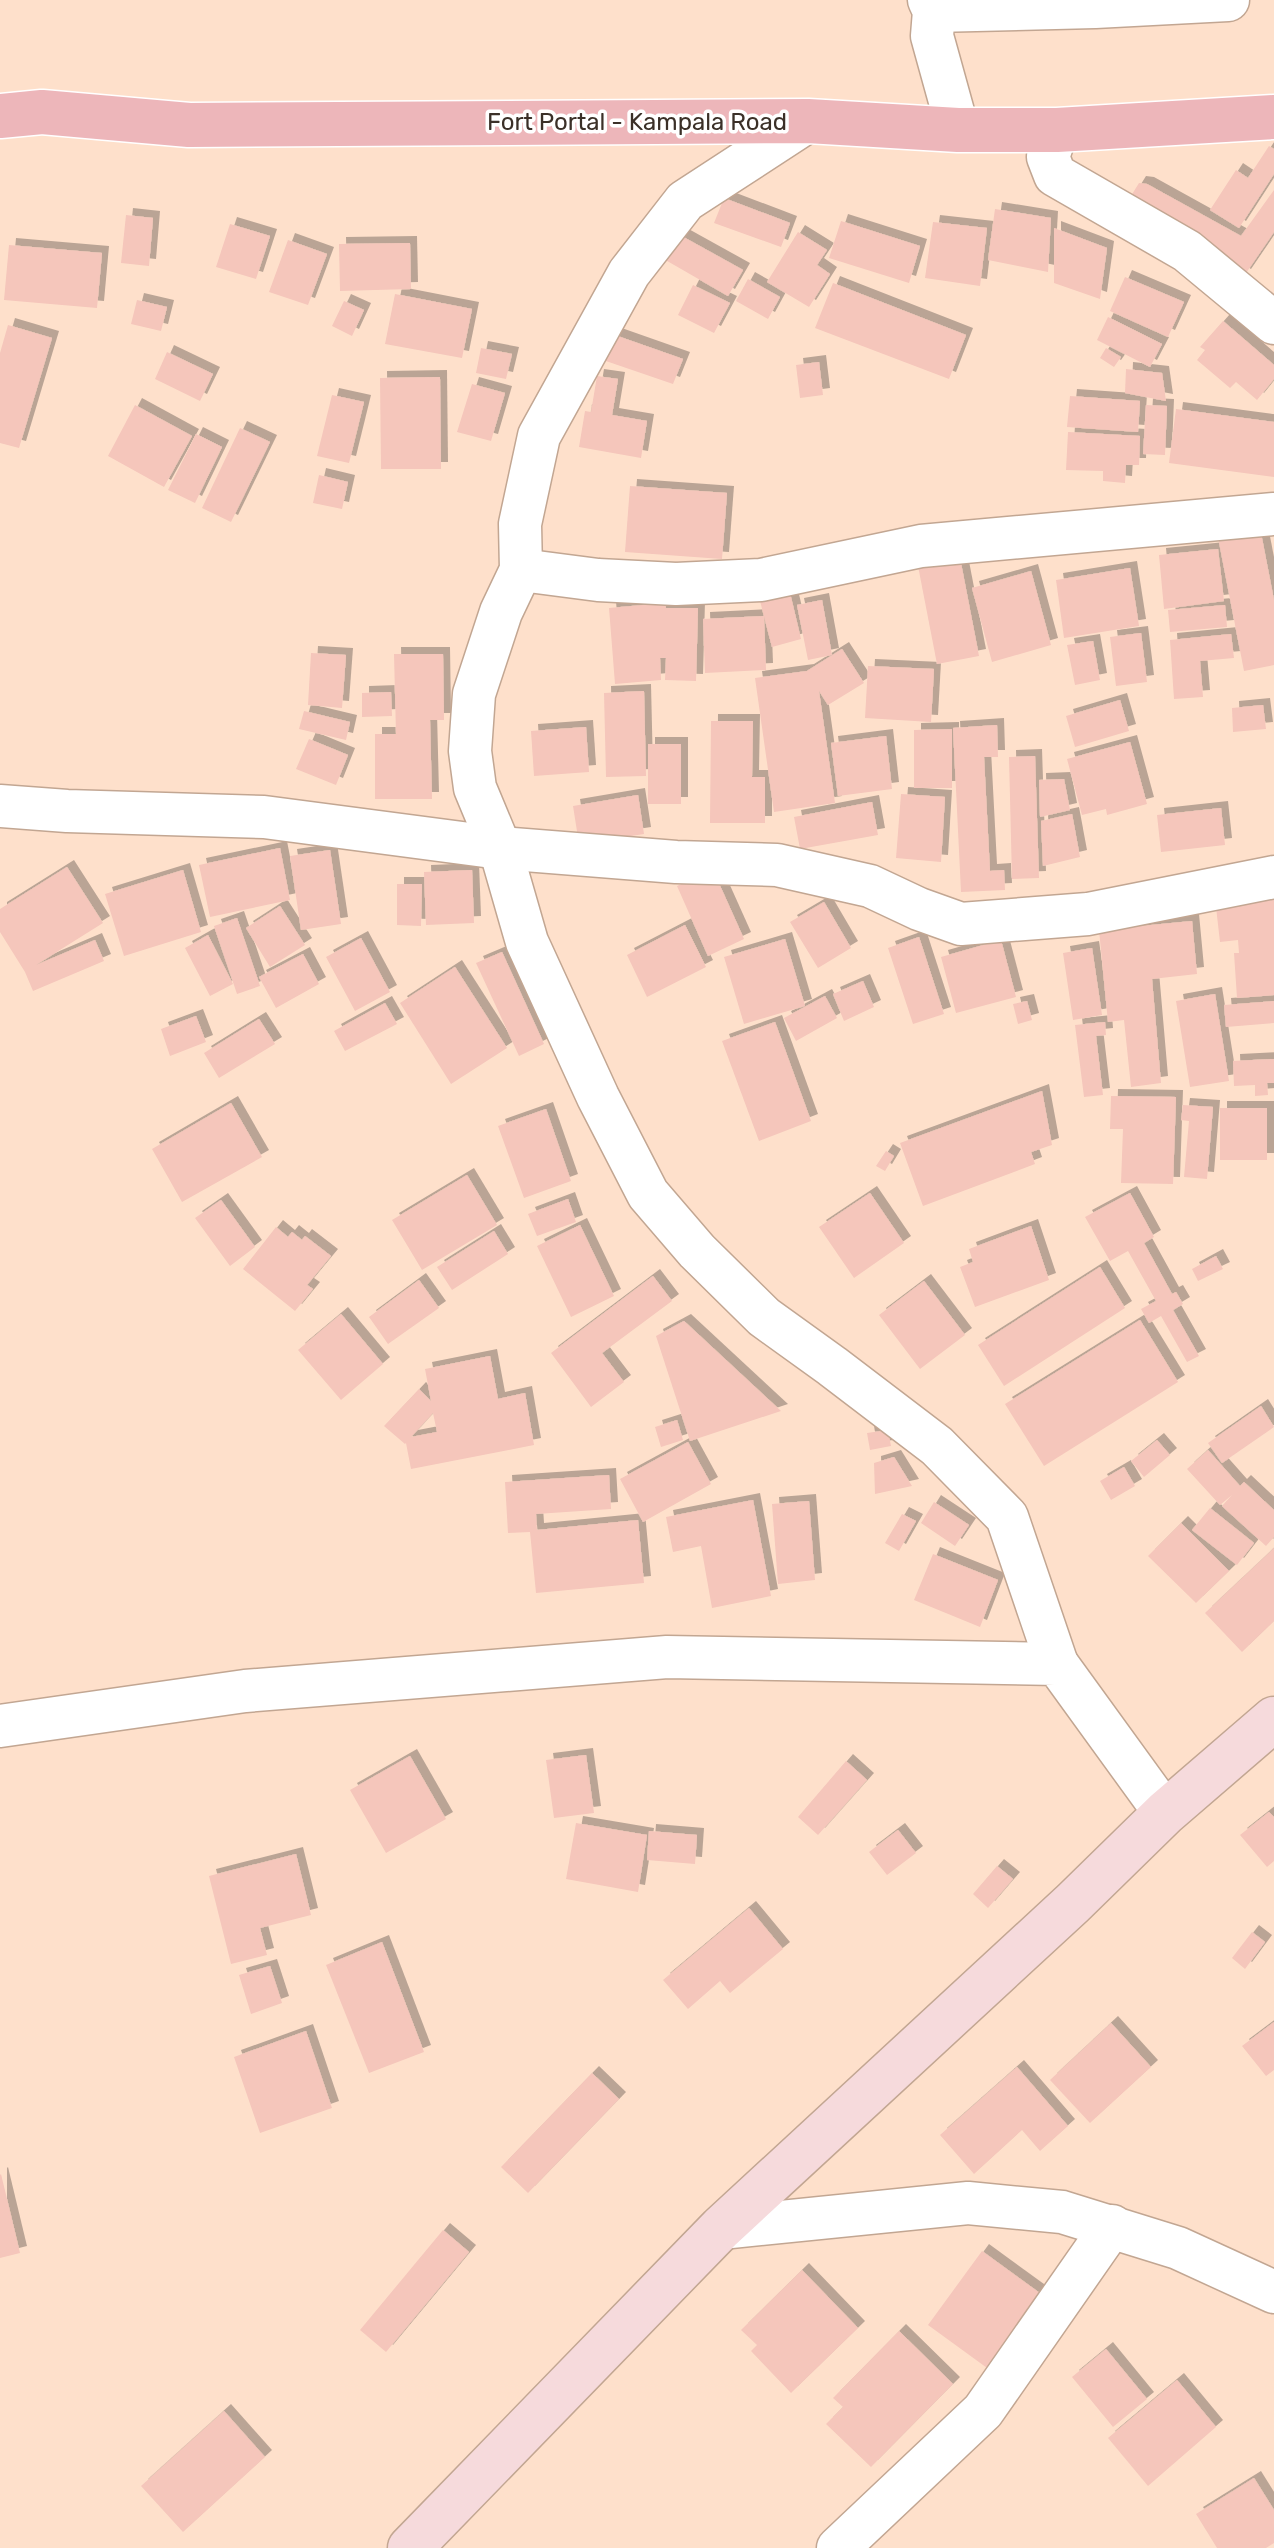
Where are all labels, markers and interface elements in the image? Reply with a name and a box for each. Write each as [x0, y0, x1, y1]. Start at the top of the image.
street label: Fort Portal - Kampala Road [487, 108, 787, 136]

